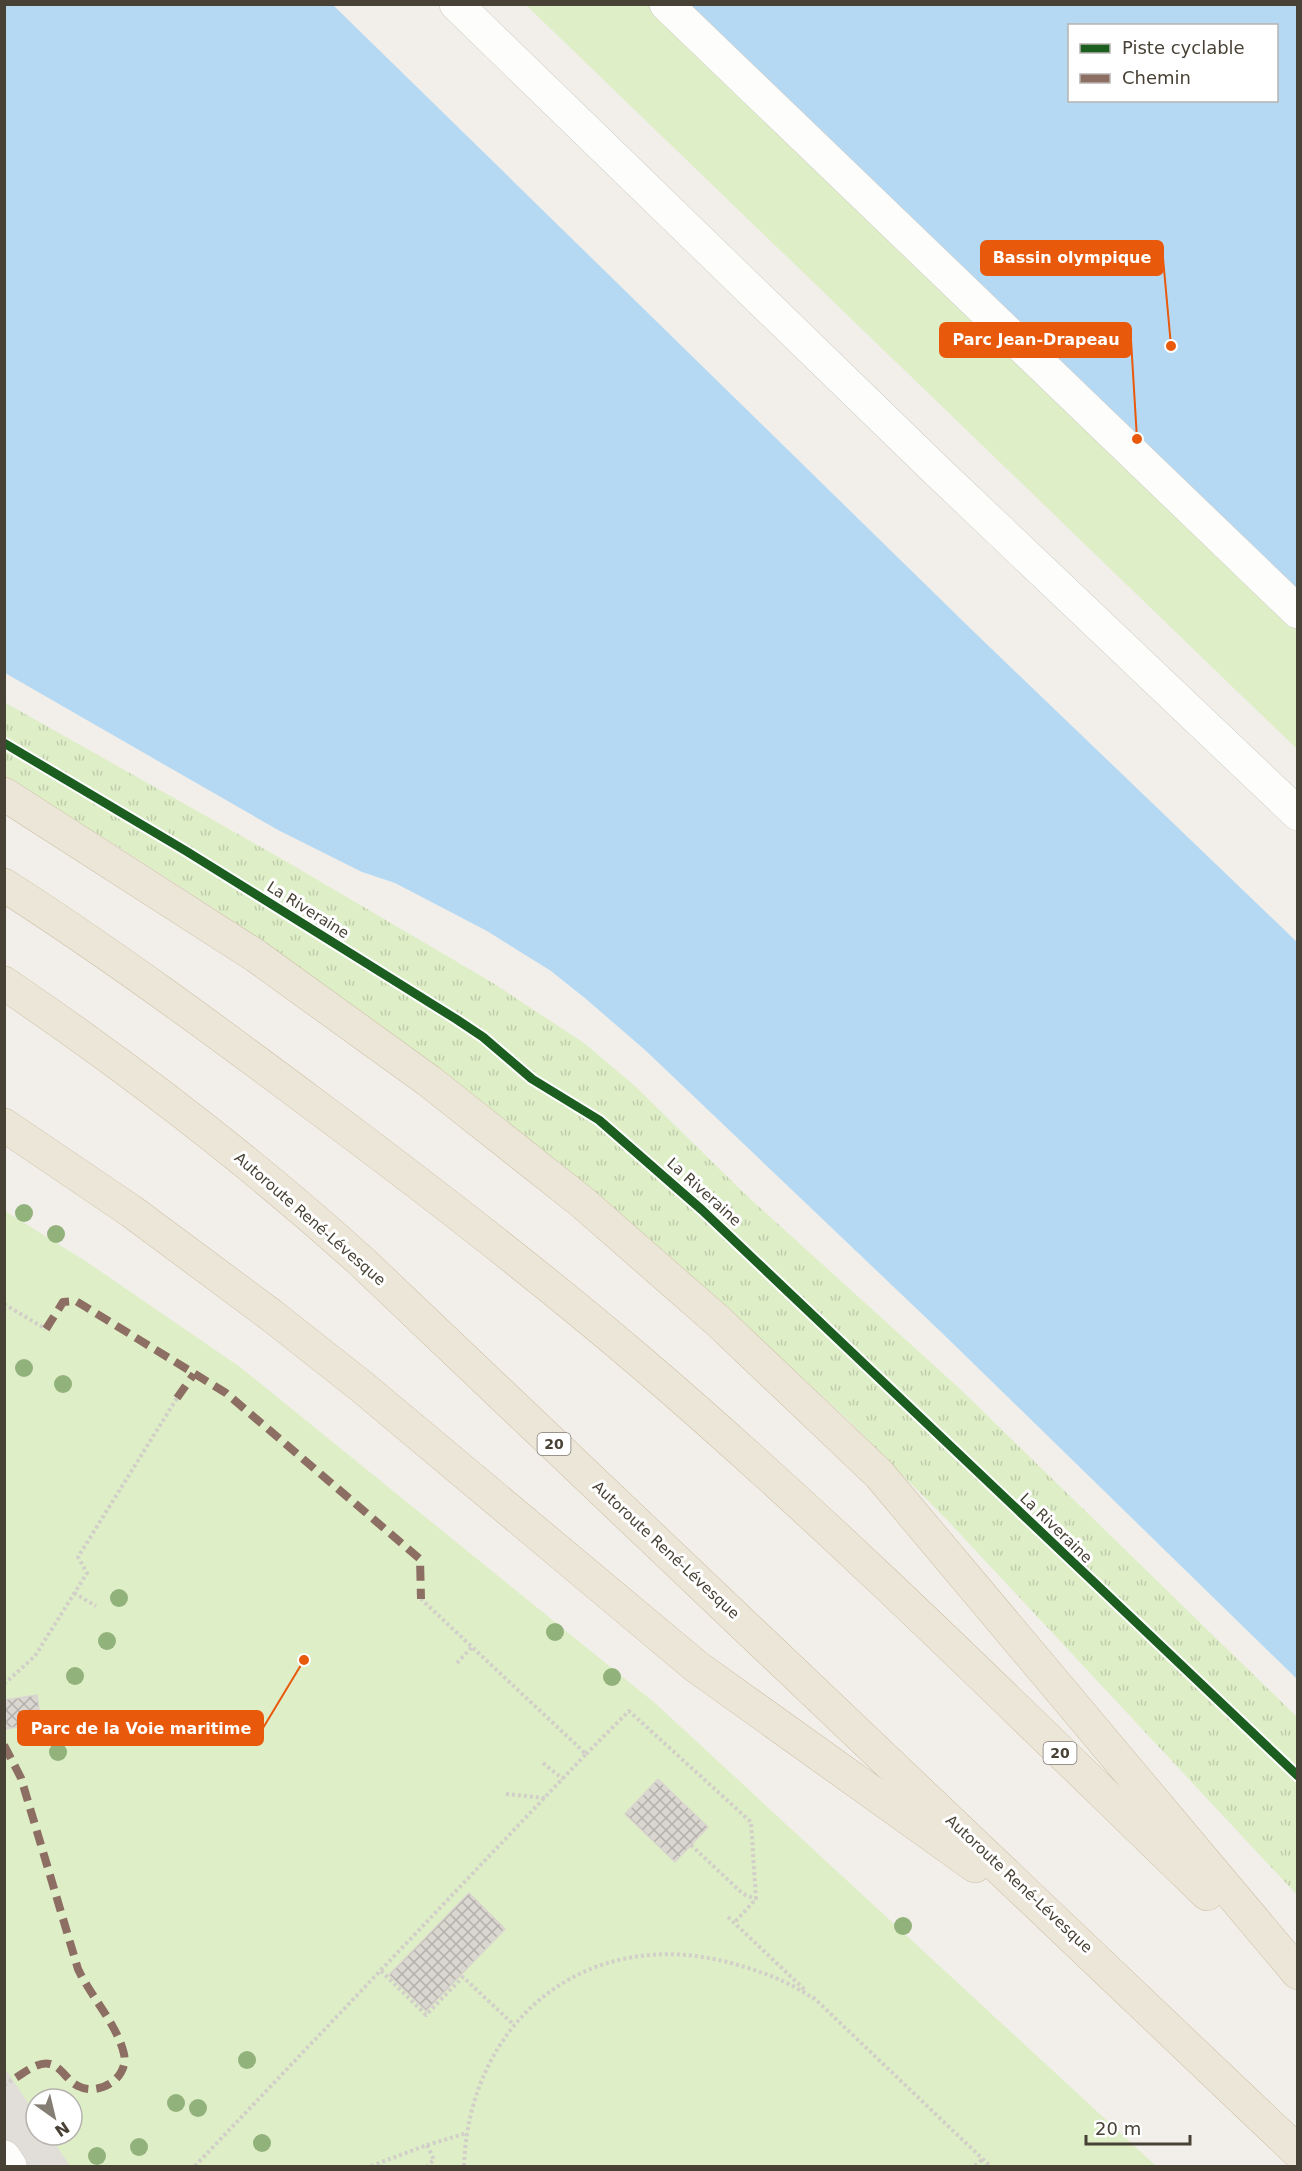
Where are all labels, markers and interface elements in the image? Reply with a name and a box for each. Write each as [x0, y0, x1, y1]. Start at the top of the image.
legend [1068, 24, 1278, 102]
text: Piste cyclable [1122, 37, 1245, 58]
text: Chemin [1122, 67, 1191, 88]
callout: Bassin olympique [981, 241, 1163, 275]
text: Bassin olympique [993, 248, 1151, 267]
callout: Parc Jean-Drapeau [940, 323, 1131, 357]
text: Parc Jean-Drapeau [952, 330, 1120, 349]
street label: La Riveraine [264, 878, 352, 942]
street label: Autoroute René-Lévesque [231, 1149, 389, 1289]
street label: La Riveraine [663, 1154, 745, 1230]
road number: 20 [538, 1433, 570, 1455]
street label: Autoroute René-Lévesque [589, 1477, 743, 1623]
street label: La Riveraine [1016, 1489, 1096, 1567]
callout: Parc de la Voie maritime [18, 1711, 263, 1745]
text: Parc de la Voie maritime [31, 1719, 251, 1738]
road number: 20 [1044, 1742, 1076, 1764]
street label: Autoroute René-Lévesque [942, 1811, 1096, 1957]
north arrow [24, 2087, 84, 2147]
scale bar [1086, 2108, 1190, 2146]
text: N [51, 2117, 73, 2141]
text: 20 m [1095, 2118, 1141, 2139]

